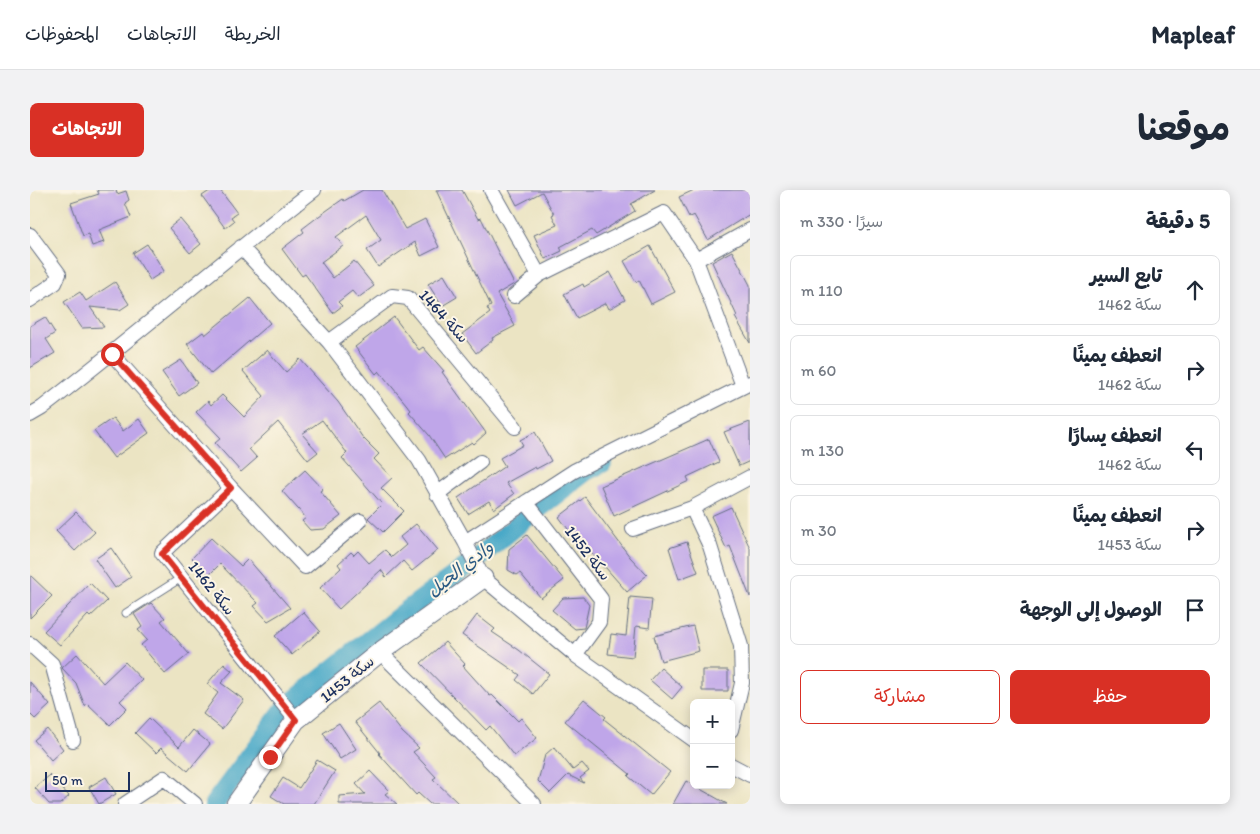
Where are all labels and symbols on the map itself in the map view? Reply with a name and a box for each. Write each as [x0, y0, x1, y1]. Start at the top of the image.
street label: سكة 1464 [415, 285, 473, 347]
route start [101, 343, 124, 366]
street label: سكة 1452 [561, 522, 615, 584]
water label: وادي الحيل [422, 536, 499, 603]
street label: سكة 1462 [184, 557, 240, 619]
street label: سكة 1453 [316, 651, 378, 707]
route end [259, 746, 282, 769]
scale bar [45, 769, 130, 792]

